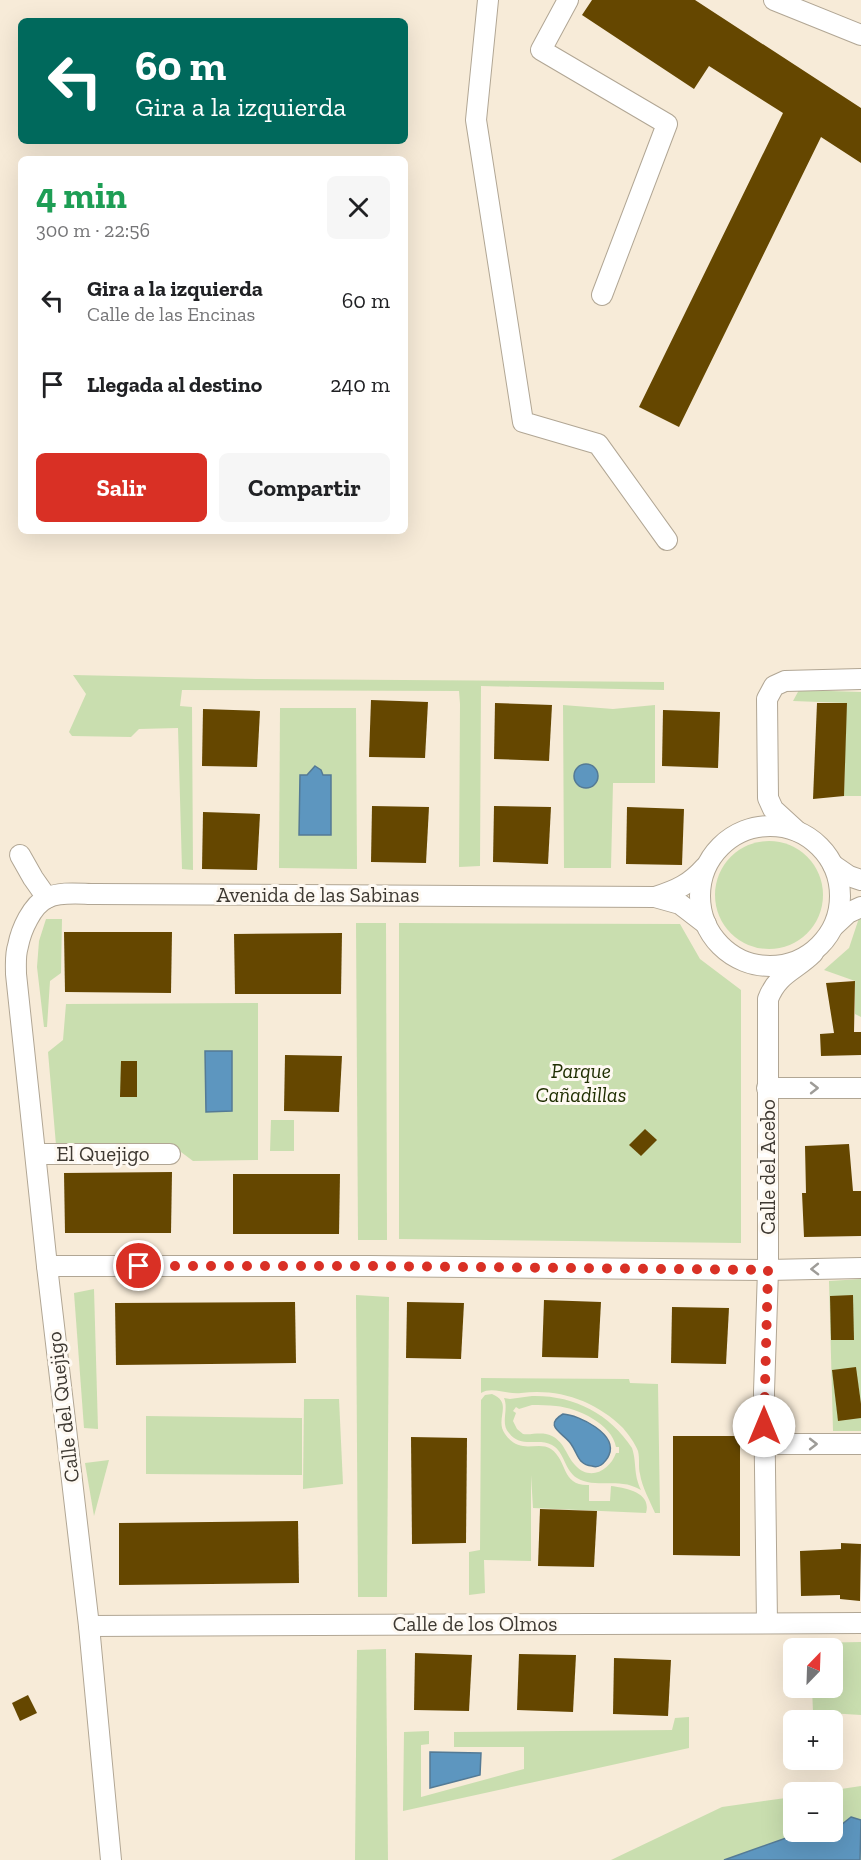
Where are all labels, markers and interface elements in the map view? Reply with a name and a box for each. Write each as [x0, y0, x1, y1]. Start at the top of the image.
text: 60 m [135, 40, 226, 91]
icon: left [36, 42, 114, 120]
text: Gira a la izquierda [135, 91, 346, 123]
text: 4 min [36, 174, 127, 217]
button: close [327, 176, 390, 239]
text: 300 m · 22:56 [36, 218, 150, 242]
text: Gira a la izquierda [87, 275, 263, 302]
icon: left [36, 284, 69, 317]
text: 60 m [342, 287, 390, 314]
text: Calle de las Encinas [87, 302, 255, 326]
icon: arrive [36, 368, 69, 401]
text: Llegada al destino [87, 371, 262, 398]
text: 240 m [330, 371, 390, 398]
button: Salir [36, 453, 207, 522]
button: Compartir [219, 453, 390, 522]
street label: Avenida de las Sabinas [217, 882, 419, 907]
park label: Parque Cañadillas [536, 1058, 626, 1107]
one-way arrow [810, 1082, 819, 1094]
street label: Calle del Acebo [755, 1099, 780, 1235]
street label: El Quejigo [56, 1141, 150, 1167]
pin [113, 1240, 164, 1291]
icon: arrive [122, 1249, 155, 1282]
one-way arrow [810, 1263, 819, 1275]
street label: Calle del Quejigo [41, 1330, 85, 1484]
position arrow [732, 1394, 796, 1458]
one-way arrow [808, 1438, 817, 1450]
street label: Calle de los Olmos [393, 1611, 557, 1636]
north arrow [783, 1638, 843, 1698]
map controls [783, 1638, 843, 1842]
button: + [783, 1710, 843, 1770]
button: − [783, 1782, 843, 1842]

